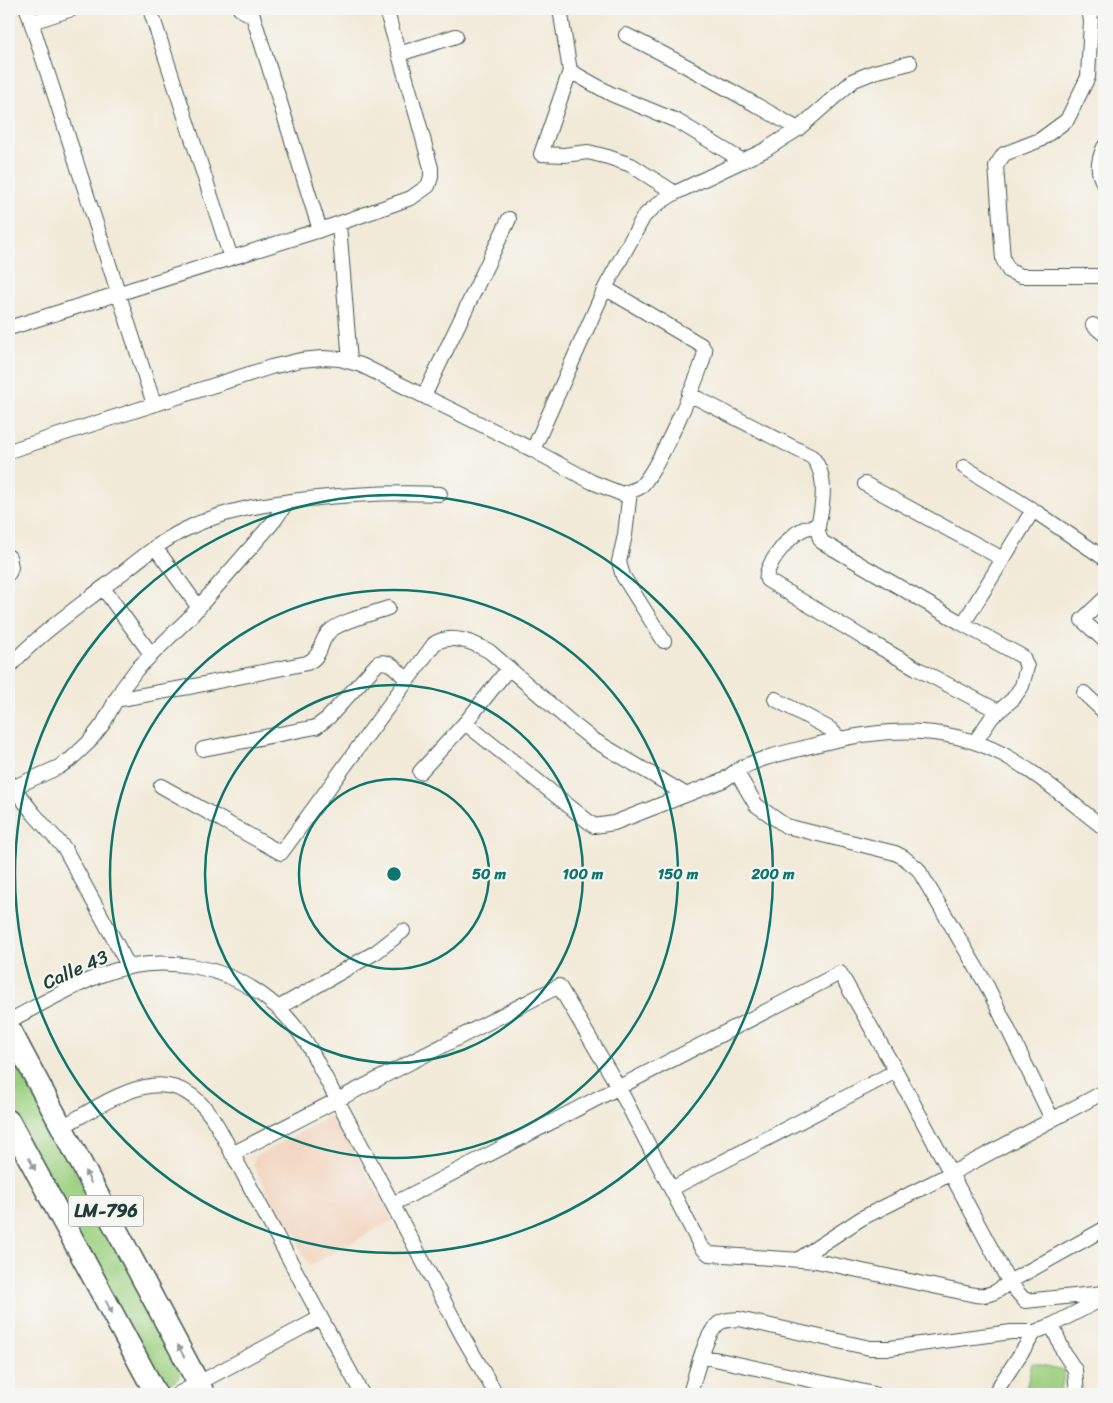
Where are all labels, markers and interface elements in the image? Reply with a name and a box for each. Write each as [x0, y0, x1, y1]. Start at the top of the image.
text: 50 m [472, 861, 507, 887]
text: 100 m [563, 861, 604, 887]
text: 150 m [658, 861, 699, 887]
text: 200 m [750, 861, 795, 887]
centre of rings [385, 865, 403, 883]
street label: Calle 43 [37, 940, 114, 999]
one-way arrow [28, 1156, 36, 1171]
one-way arrow [84, 1170, 92, 1184]
road number: LM-796 [68, 1196, 144, 1226]
one-way arrow [105, 1299, 113, 1314]
one-way arrow [177, 1344, 185, 1359]

